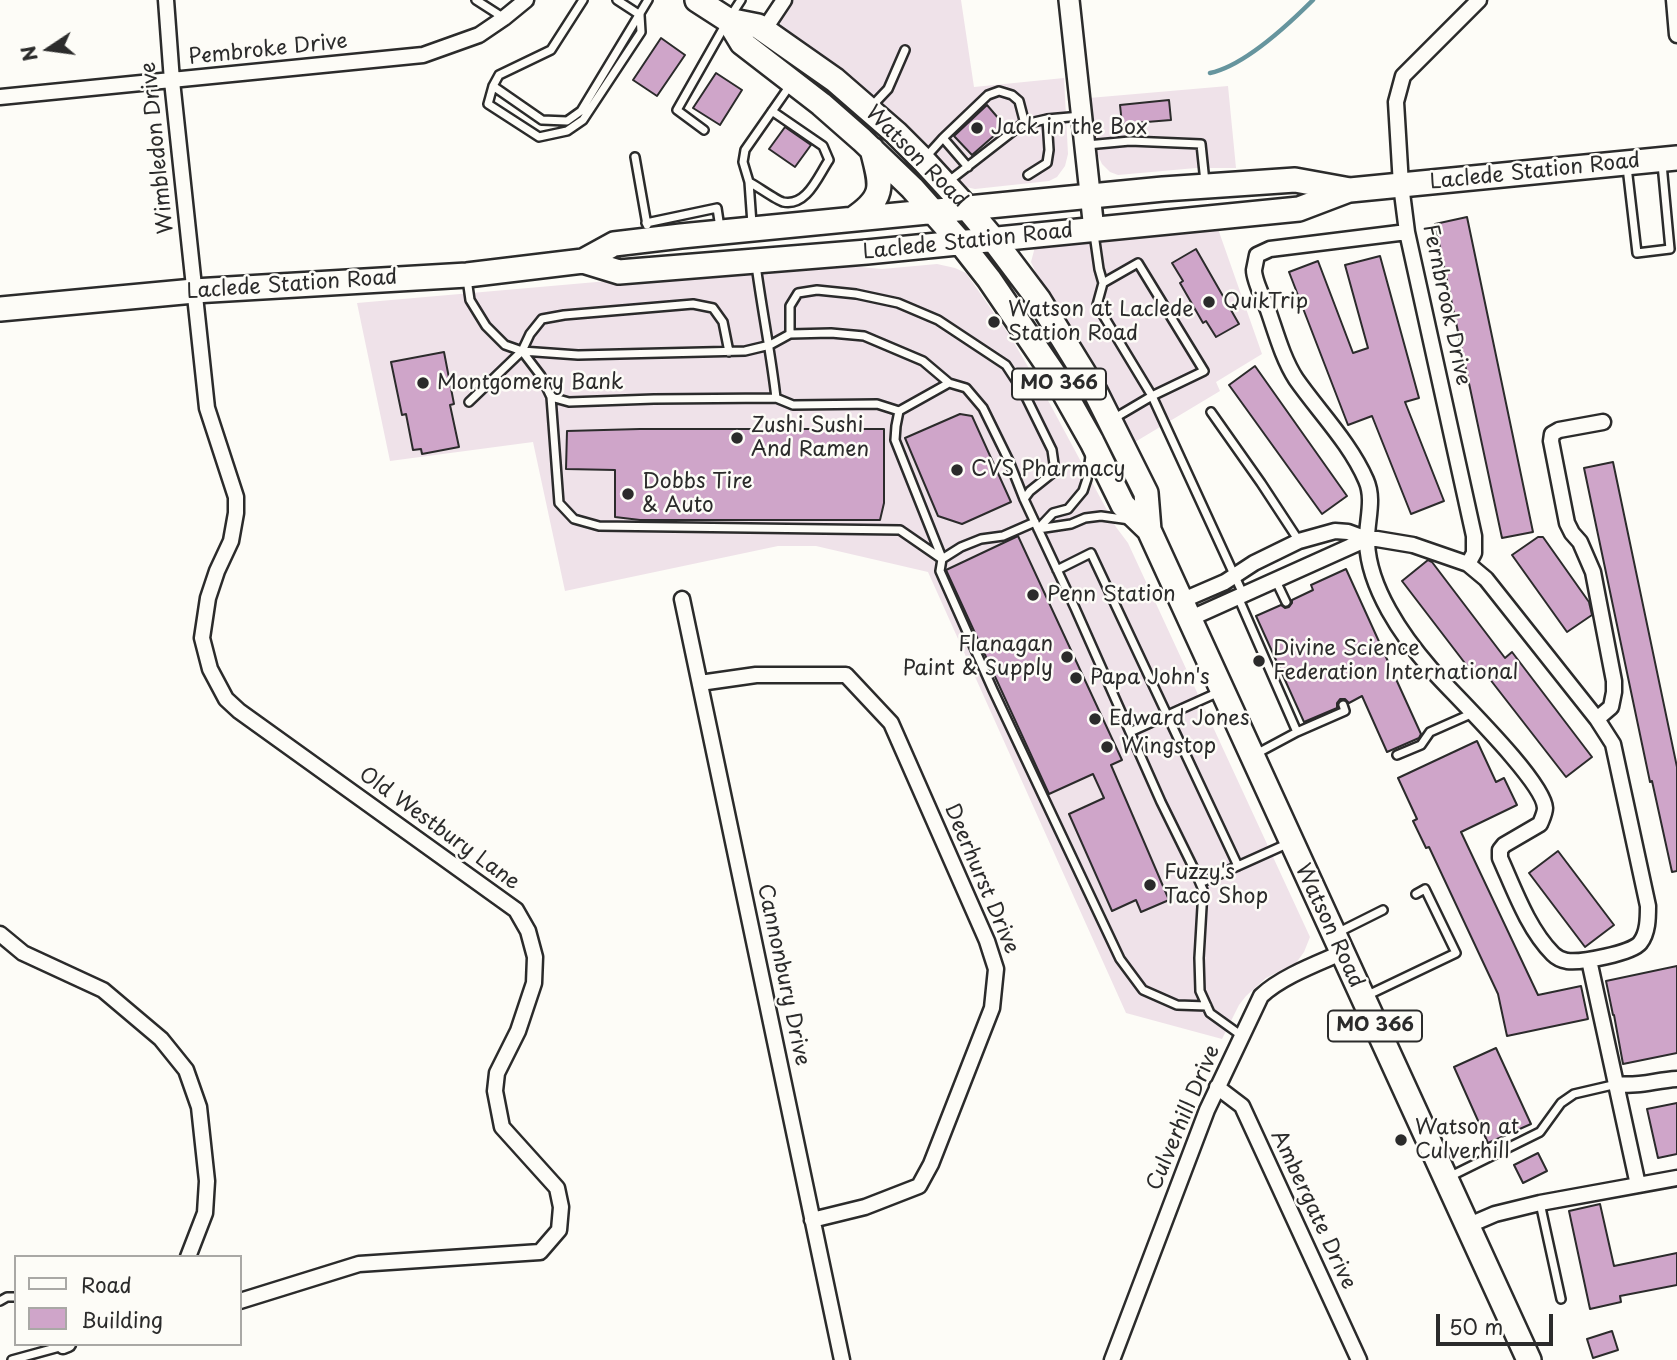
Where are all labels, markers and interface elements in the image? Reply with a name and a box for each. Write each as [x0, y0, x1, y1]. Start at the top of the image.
north arrow [14, 14, 84, 84]
street label: Pembroke Drive [187, 29, 349, 71]
text: N [13, 43, 44, 64]
street label: Wimbledon Drive [136, 61, 180, 235]
street label: Watson Road [860, 101, 972, 213]
place label: Jack in the Box [991, 115, 1148, 141]
marker: Jack in the Box [969, 120, 985, 136]
street label: Laclede Station Road [1429, 148, 1641, 196]
street label: Laclede Station Road [862, 218, 1074, 266]
street label: Fernbrook Drive [1417, 222, 1475, 388]
street label: Laclede Station Road [186, 265, 398, 305]
place label: QuikTrip [1223, 289, 1308, 315]
marker: QuikTrip [1201, 294, 1217, 310]
place label: Watson at Laclede Station Road [1008, 297, 1194, 347]
marker: Watson at Laclede Station Road [986, 314, 1002, 330]
road number: MO 366 [1012, 368, 1106, 400]
place label: Montgomery Bank [437, 370, 624, 396]
marker: Montgomery Bank [415, 375, 431, 391]
place label: Zushi Sushi And Ramen [751, 413, 869, 463]
marker: Zushi Sushi And Ramen [729, 430, 745, 446]
place label: CVS Pharmacy [971, 457, 1126, 483]
marker: CVS Pharmacy [949, 462, 965, 478]
place label: Dobbs Tire & Auto [642, 469, 753, 519]
marker: Dobbs Tire & Auto [620, 486, 636, 502]
place label: Penn Station [1047, 582, 1176, 608]
marker: Penn Station [1025, 587, 1041, 603]
place label: Flanagan Paint & Supply [903, 632, 1053, 682]
place label: Divine Science Federation International [1273, 636, 1518, 686]
marker: Flanagan Paint & Supply [1059, 649, 1075, 665]
marker: Divine Science Federation International [1251, 653, 1267, 669]
place label: Papa John's [1090, 665, 1209, 691]
marker: Papa John's [1068, 670, 1084, 686]
place label: Edward Jones [1109, 706, 1250, 732]
marker: Edward Jones [1087, 711, 1103, 727]
place label: Wingstop [1121, 734, 1216, 760]
marker: Wingstop [1099, 739, 1115, 755]
street label: Old Westbury Lane [354, 762, 524, 896]
street label: Deerhurst Drive [938, 800, 1024, 958]
place label: Fuzzy's Taco Shop [1164, 860, 1268, 910]
street label: Watson Road [1289, 860, 1369, 992]
marker: Fuzzy's Taco Shop [1142, 877, 1158, 893]
street label: Cannonbury Drive [751, 882, 815, 1068]
road number: MO 366 [1328, 1010, 1422, 1042]
street label: Culverhill Drive [1142, 1042, 1226, 1194]
place label: Watson at Culverhill [1415, 1115, 1519, 1165]
street label: Ambergate Drive [1265, 1126, 1361, 1294]
marker: Watson at Culverhill [1393, 1132, 1409, 1148]
legend [14, 1255, 242, 1346]
text: Road [81, 1268, 132, 1300]
scale bar [1439, 1300, 1556, 1344]
text: Building [81, 1303, 163, 1335]
text: 50 m [1449, 1310, 1503, 1342]

